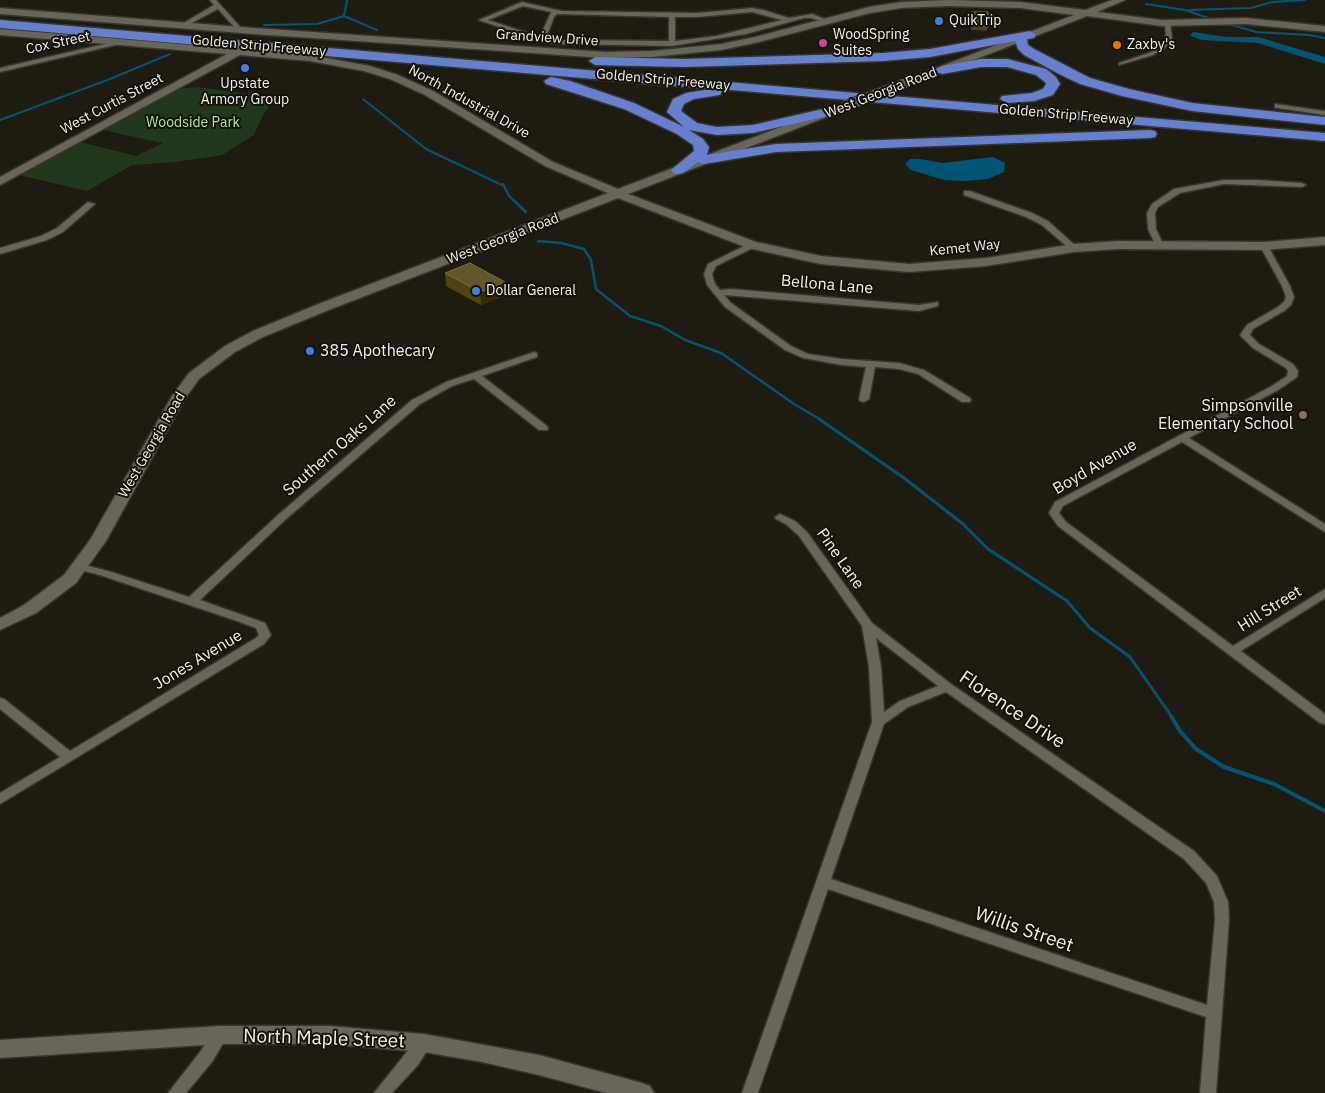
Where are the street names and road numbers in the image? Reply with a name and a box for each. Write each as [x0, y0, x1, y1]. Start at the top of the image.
street label: Grandview Drive [495, 26, 599, 50]
street label: Cox Street [24, 28, 92, 58]
street label: Golden Strip Freeway [191, 32, 327, 60]
street label: North Industrial Drive [405, 62, 533, 142]
street label: West Georgia Road [823, 64, 939, 122]
street label: Golden Strip Freeway [595, 66, 731, 94]
street label: West Curtis Street [58, 70, 166, 138]
street label: Golden Strip Freeway [998, 101, 1134, 129]
street label: West Georgia Road [445, 210, 561, 268]
street label: Kemet Way [929, 236, 1001, 260]
street label: Bellona Lane [780, 271, 874, 299]
street label: West Georgia Road [115, 389, 189, 501]
street label: Southern Oaks Lane [279, 392, 401, 500]
street label: Boyd Avenue [1050, 435, 1140, 499]
street label: Pine Lane [812, 525, 868, 593]
street label: Hill Street [1235, 582, 1305, 636]
street label: Jones Avenue [150, 626, 246, 694]
street label: Florence Drive [955, 666, 1069, 754]
street label: Willis Street [972, 903, 1076, 957]
street label: North Maple Street [243, 1025, 405, 1053]

